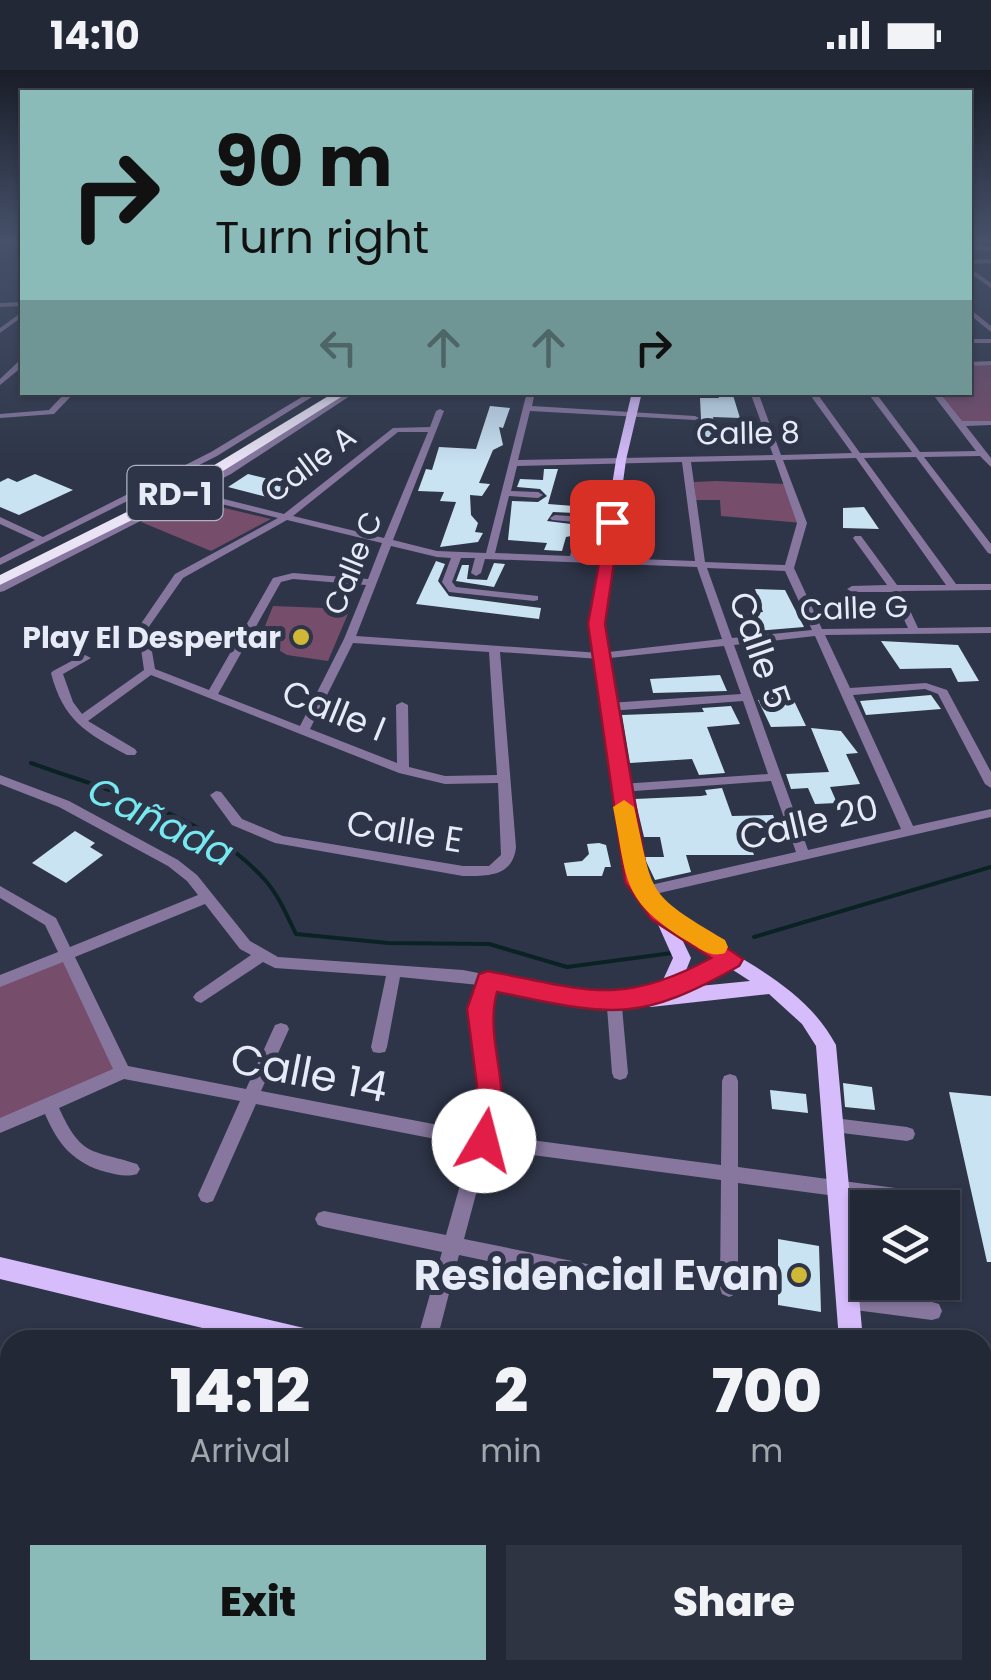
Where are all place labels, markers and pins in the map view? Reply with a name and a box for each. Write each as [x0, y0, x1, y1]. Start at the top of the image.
pin [570, 480, 655, 565]
place label: Play El Despertar [22, 616, 281, 659]
marker: Play El Despertar [290, 626, 312, 648]
place label: Residencial Evan [414, 1246, 779, 1305]
marker: Residencial Evan [788, 1264, 810, 1286]

